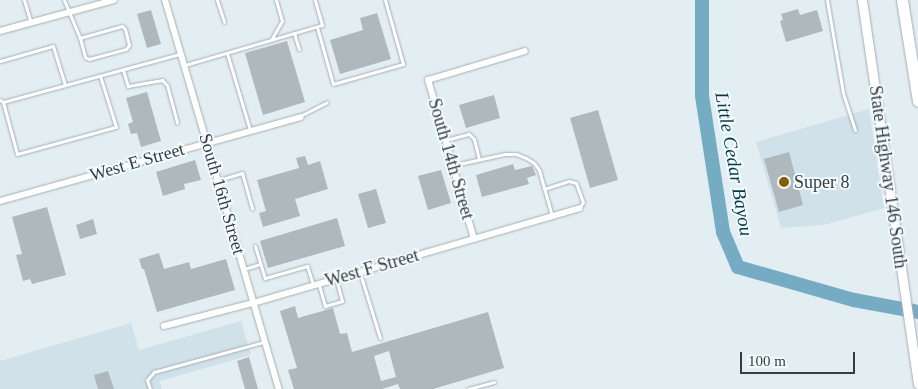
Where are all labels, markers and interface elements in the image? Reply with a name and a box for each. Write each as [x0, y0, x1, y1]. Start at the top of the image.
street label: State Highway 146 South [864, 84, 912, 270]
water label: Little Cedar Bayou [710, 90, 758, 238]
street label: South 14th Street [423, 96, 479, 222]
street label: South 16th Street [194, 131, 250, 257]
street label: West E Street [87, 138, 187, 186]
place label: Super 8 [794, 171, 849, 193]
marker: Super 8 [778, 176, 790, 188]
street label: West F Street [323, 244, 421, 292]
scale bar [743, 342, 858, 374]
text: 100 m [748, 353, 786, 369]

